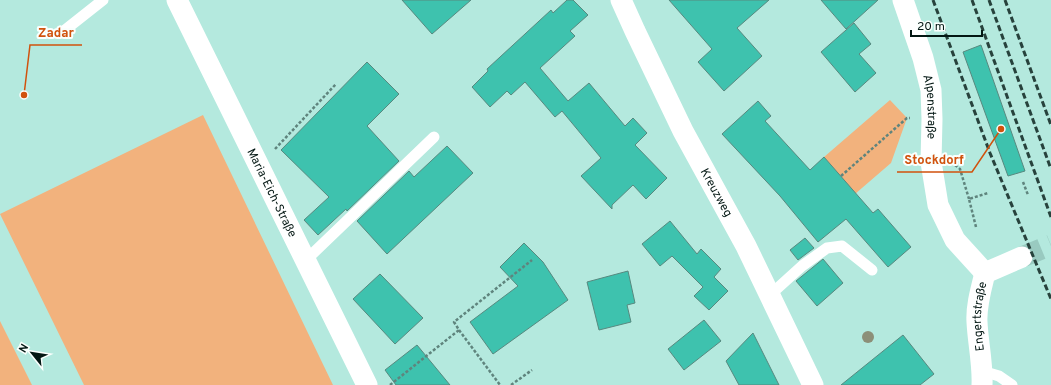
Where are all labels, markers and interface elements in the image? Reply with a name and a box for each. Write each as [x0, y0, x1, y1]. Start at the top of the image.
scale bar [911, 12, 982, 38]
text: 20 m [917, 19, 945, 35]
callout: Zadar [30, 20, 82, 45]
text: Zadar [38, 26, 75, 42]
street label: Alpenstraße [918, 73, 939, 139]
street label: Maria-Eich-Straße [243, 146, 300, 240]
callout: Stockdorf [897, 147, 972, 172]
text: Stockdorf [904, 153, 964, 169]
street label: Kreuzweg [696, 166, 736, 220]
street label: Engertstraße [970, 280, 992, 352]
north arrow [12, 333, 52, 373]
text: N [16, 342, 32, 355]

